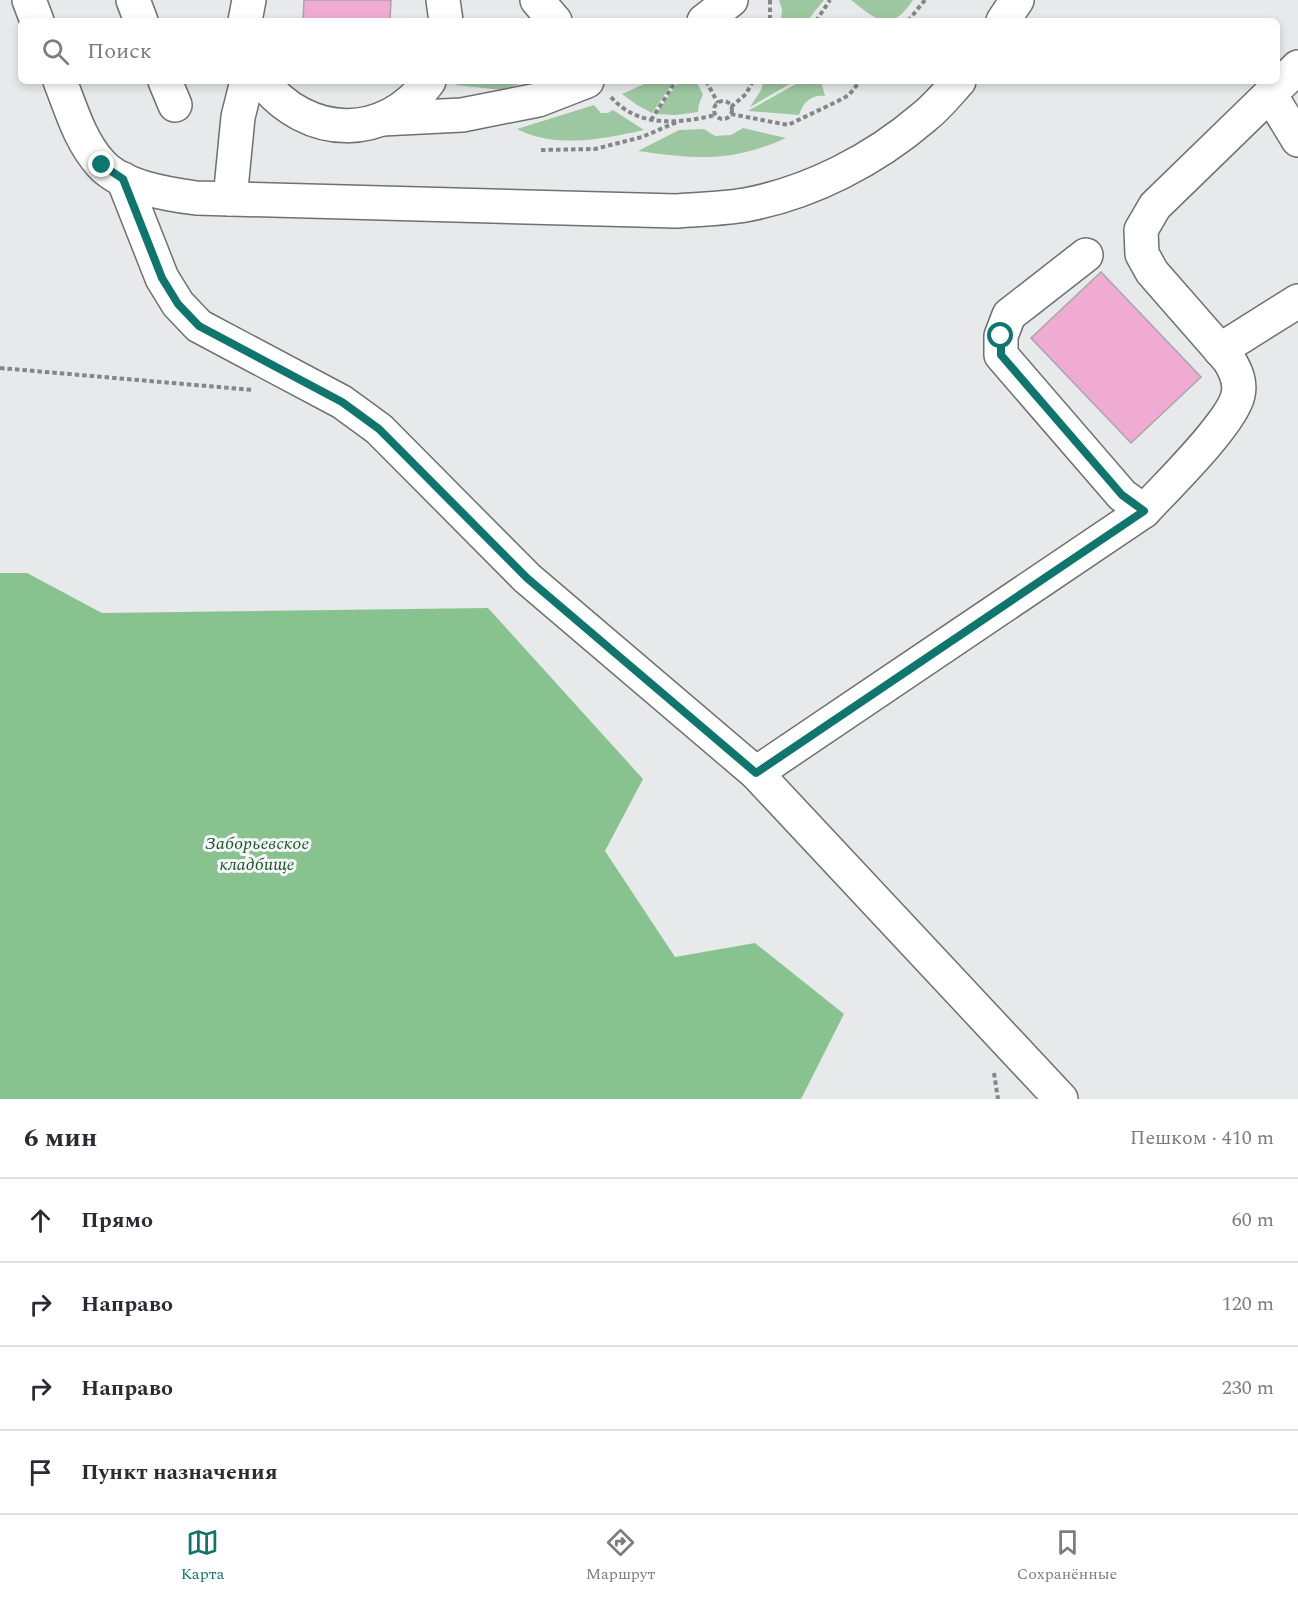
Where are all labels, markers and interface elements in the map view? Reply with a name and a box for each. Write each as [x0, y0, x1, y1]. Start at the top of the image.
search box [18, 18, 1280, 84]
icon: search [39, 35, 72, 68]
text: Поиск [87, 35, 152, 68]
route end [88, 151, 114, 177]
route start [987, 322, 1013, 348]
park label: Заборьевское кладбище [205, 830, 309, 878]
text: 6 мин [24, 1118, 97, 1158]
text: Пешком · 410 m [1130, 1123, 1274, 1153]
icon: ahead [24, 1204, 57, 1237]
text: Прямо [81, 1204, 153, 1237]
text: 60 m [1232, 1205, 1274, 1235]
icon: right [24, 1288, 57, 1321]
text: Направо [81, 1288, 173, 1321]
text: 120 m [1222, 1289, 1274, 1319]
icon: right [24, 1372, 57, 1405]
text: Направо [81, 1372, 173, 1405]
text: 230 m [1222, 1373, 1274, 1403]
icon: arrive [24, 1456, 57, 1489]
text: Пункт назначения [81, 1456, 278, 1489]
tab: Карта [181, 1526, 224, 1586]
tab: Маршрут [586, 1526, 655, 1586]
tab: Сохранённые [1017, 1526, 1117, 1586]

